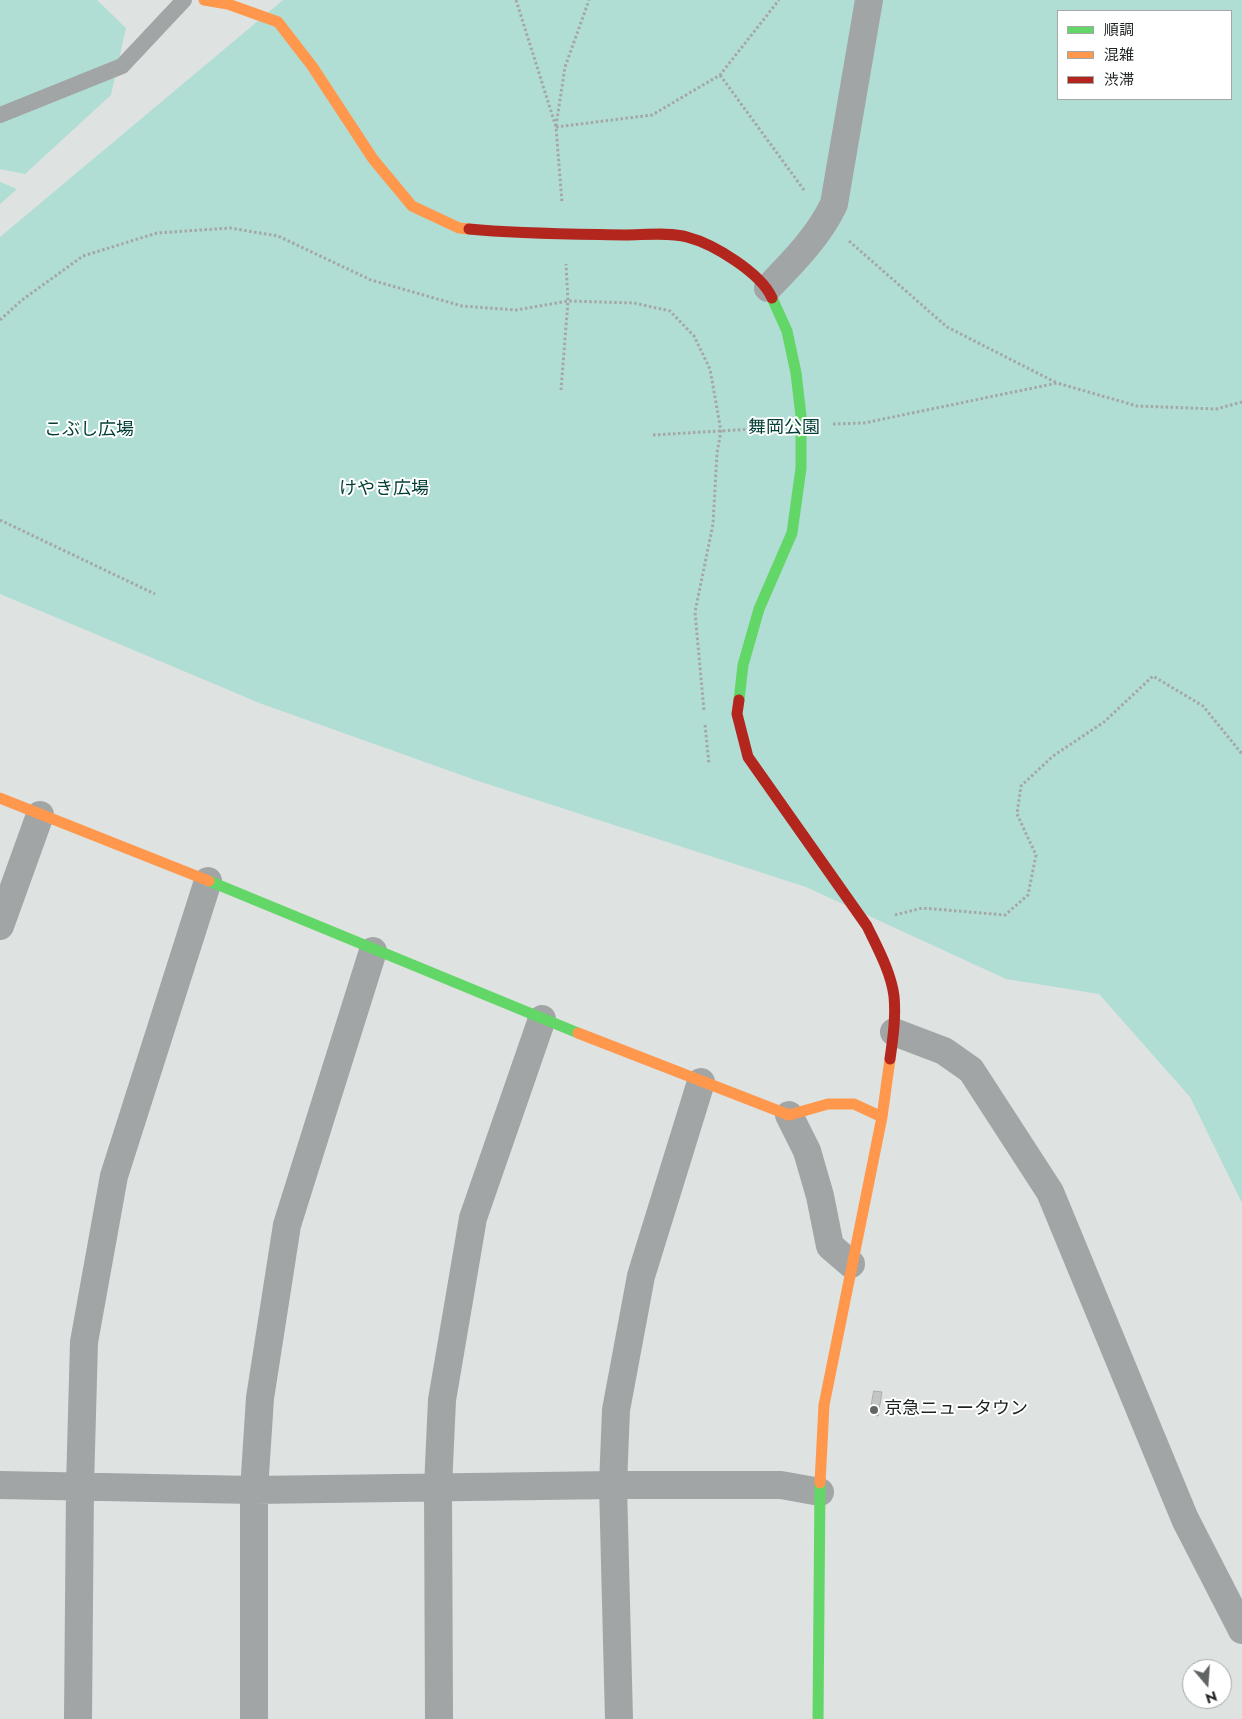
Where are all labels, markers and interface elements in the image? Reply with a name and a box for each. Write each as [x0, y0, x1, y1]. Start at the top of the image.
legend [1057, 10, 1232, 100]
text: 順調 [1104, 19, 1134, 41]
text: 混雑 [1104, 44, 1134, 66]
text: 渋滞 [1104, 69, 1134, 91]
park label: 舞岡公園 [748, 418, 820, 440]
park label: こぶし広場 [44, 420, 134, 442]
park label: けやき広場 [339, 479, 429, 501]
place label: 京急ニュータウン [884, 1399, 1028, 1421]
marker: 京急ニュータウン [868, 1404, 880, 1416]
north arrow [1182, 1659, 1232, 1709]
text: N [1203, 1686, 1220, 1709]

